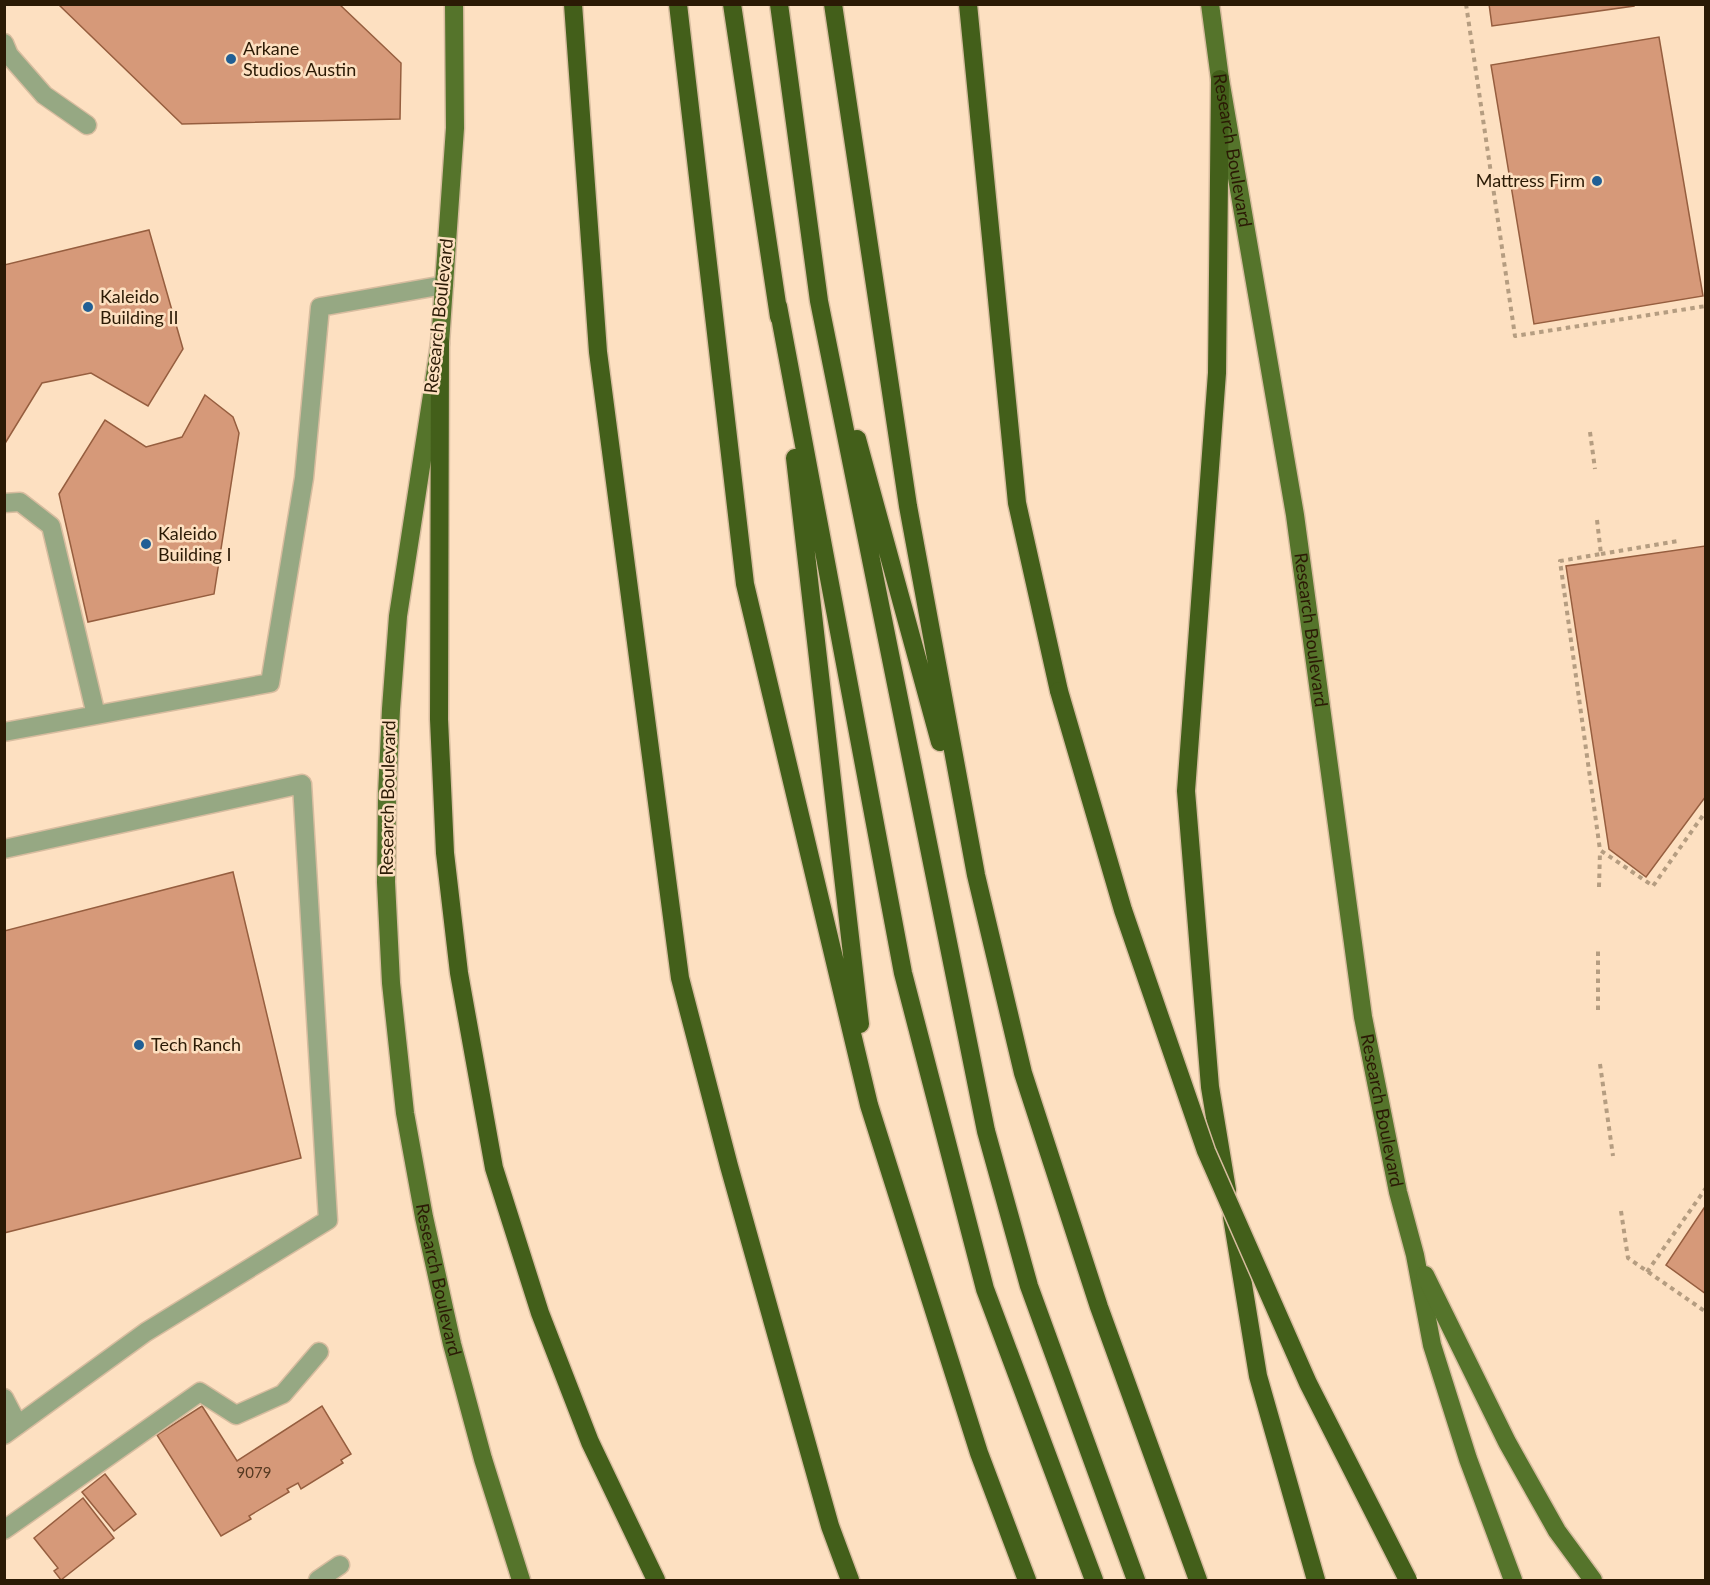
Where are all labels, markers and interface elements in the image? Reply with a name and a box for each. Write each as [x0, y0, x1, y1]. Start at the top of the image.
place label: Arkane Studios Austin [243, 37, 356, 80]
marker: Arkane Studios Austin [224, 52, 238, 66]
street label: Research Boulevard [1209, 72, 1257, 229]
place label: Mattress Firm [1476, 169, 1585, 191]
marker: Mattress Firm [1590, 174, 1604, 188]
street label: Research Boulevard [419, 237, 457, 394]
place label: Kaleido Building II [100, 285, 179, 328]
marker: Kaleido Building II [81, 300, 95, 314]
place label: Kaleido Building I [158, 522, 232, 565]
marker: Kaleido Building I [139, 537, 153, 551]
street label: Research Boulevard [1290, 551, 1333, 708]
street label: Research Boulevard [375, 720, 399, 876]
street label: Research Boulevard [1357, 1032, 1409, 1189]
place label: Tech Ranch [151, 1033, 241, 1055]
marker: Tech Ranch [132, 1038, 146, 1052]
street label: Research Boulevard [412, 1202, 467, 1358]
house number: 9079 [237, 1463, 271, 1481]

